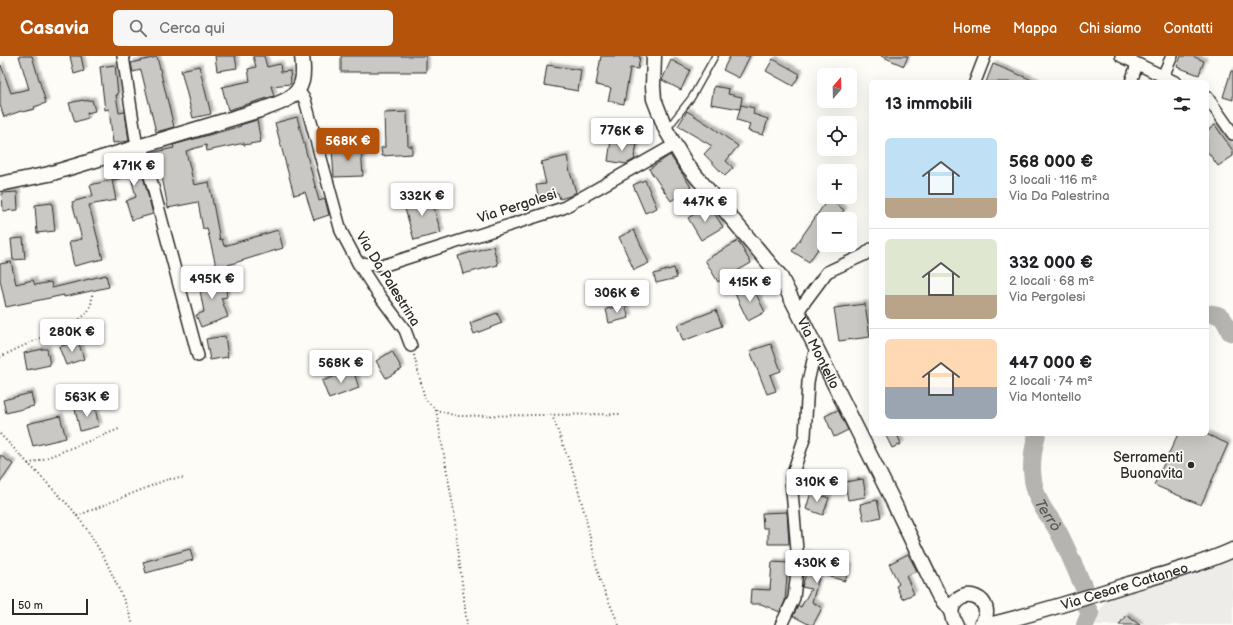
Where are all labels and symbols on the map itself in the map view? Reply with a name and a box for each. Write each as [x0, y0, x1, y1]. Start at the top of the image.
north arrow [817, 68, 857, 108]
pin: 776K € [589, 118, 655, 152]
pin: 568K € [315, 128, 381, 162]
pin: 471K € [101, 153, 167, 187]
pin: 332K € [389, 183, 455, 217]
street label: Via Pergolesi [475, 185, 559, 227]
pin: 447K € [672, 189, 738, 223]
street label: Via Da Palestrina [352, 229, 424, 329]
pin: 495K € [179, 266, 245, 300]
pin: 415K € [717, 269, 783, 303]
pin: 306K € [584, 280, 650, 314]
street label: Via Montello [794, 314, 844, 392]
pin: 280K € [39, 319, 105, 353]
pin: 568K € [308, 350, 374, 384]
pin: 563K € [54, 384, 120, 418]
place label: Serramenti Buonavita [1113, 449, 1183, 482]
marker: Serramenti Buonavita [1186, 460, 1196, 470]
pin: 310K € [784, 469, 850, 503]
water label: Terrò [1030, 496, 1066, 535]
pin: 430K € [784, 550, 850, 584]
street label: Via Cesare Cattaneo [1059, 559, 1190, 613]
scale bar [12, 597, 88, 616]

